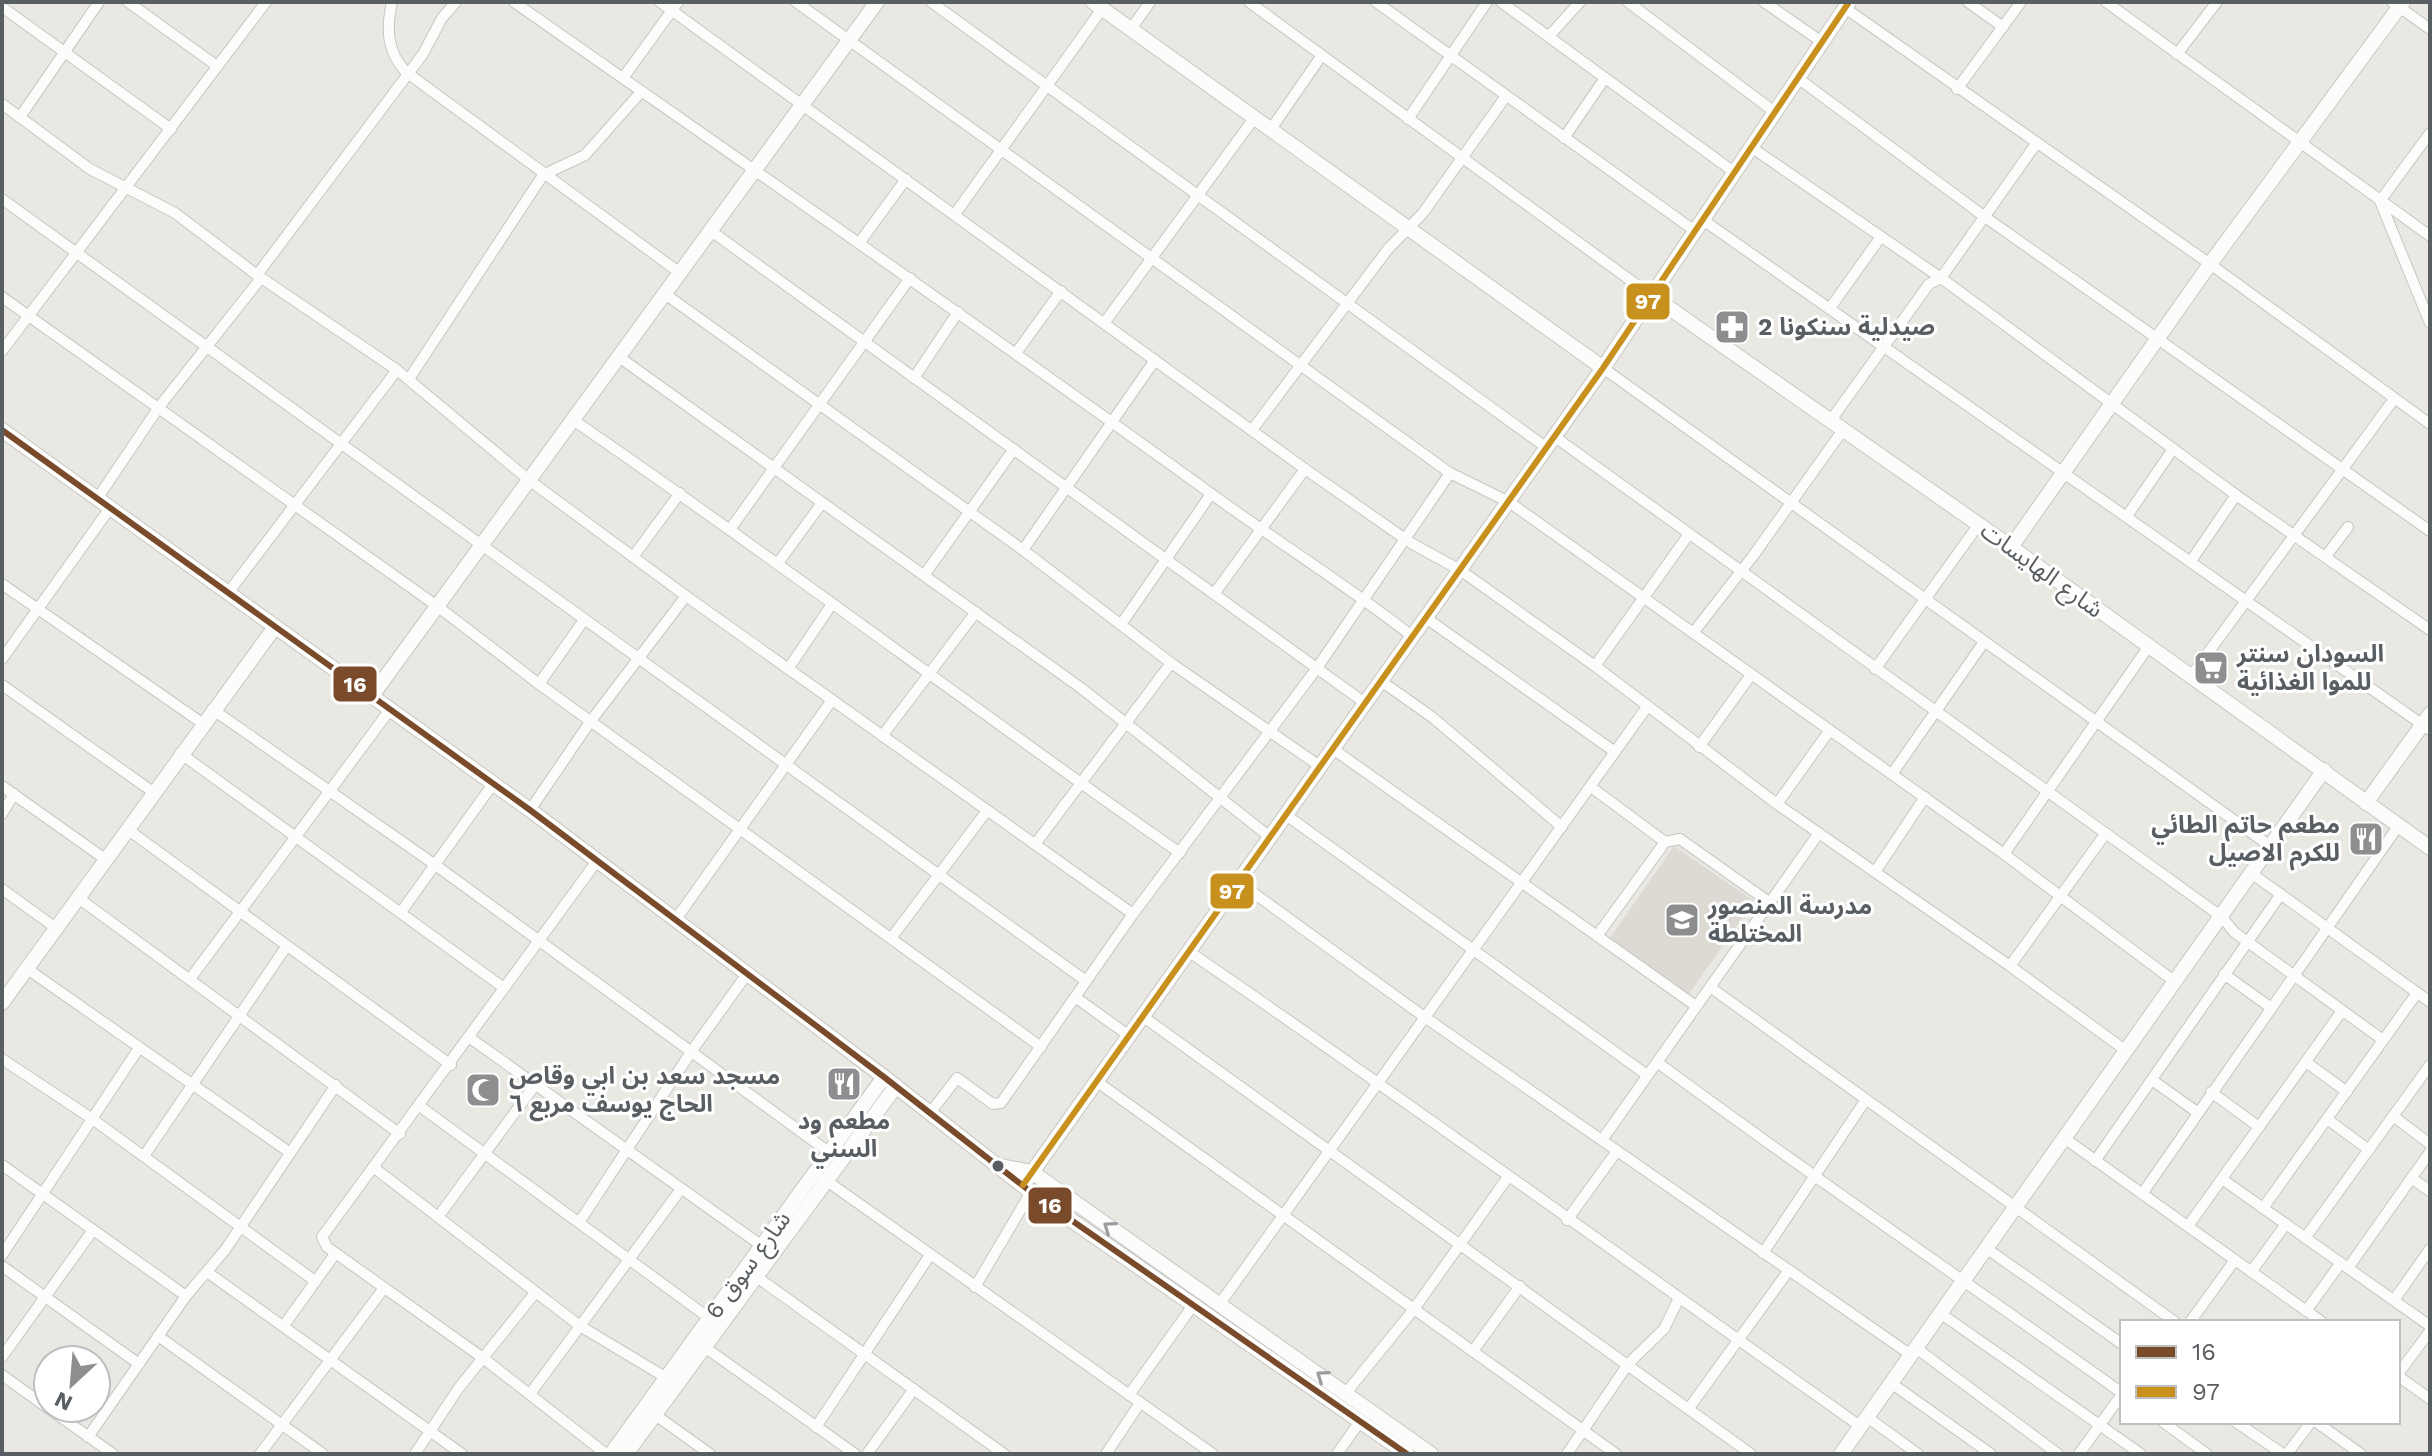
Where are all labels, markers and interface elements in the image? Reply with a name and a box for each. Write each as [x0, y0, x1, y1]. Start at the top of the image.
line badge: 97 [1625, 282, 1671, 321]
text: 97 [1635, 289, 1661, 314]
pharmacy icon: صيدلية سنكونا 2 [1713, 308, 1751, 346]
place label: صيدلية سنكونا 2 [1758, 313, 1935, 341]
street label: شارع الهايسات [1974, 516, 2109, 626]
place label: السودان سنتر للموا الغذائية [2236, 640, 2384, 696]
supermarket icon: السودان سنتر للموا الغذائية [2192, 649, 2230, 687]
line badge: 16 [332, 665, 378, 703]
text: 16 [343, 672, 367, 697]
place label: مطعم حاتم الطائي للكرم الاصيل [2151, 811, 2340, 871]
restaurant icon: مطعم حاتم الطائي للكرم الاصيل [2347, 820, 2385, 858]
line badge: 97 [1209, 872, 1255, 910]
text: 97 [1219, 879, 1245, 904]
place label: مدرسة المنصور المختلطة [1707, 892, 1872, 948]
school or university icon: مدرسة المنصور المختلطة [1663, 901, 1701, 939]
place label: مسجد سعد بن ابي وقاص الحاج يوسف مربع ٦ [509, 1062, 780, 1122]
restaurant icon: مطعم ود السني [825, 1065, 863, 1103]
mosque icon: مسجد سعد بن ابي وقاص الحاج يوسف مربع ٦ [464, 1071, 502, 1109]
place label: مطعم ود السني [798, 1107, 890, 1169]
unlabelled marker [990, 1158, 1006, 1174]
line badge: 16 [1027, 1186, 1073, 1225]
text: 16 [1038, 1193, 1062, 1218]
street label: شارع سوق 6 [700, 1206, 799, 1326]
one-way arrow [1103, 1222, 1117, 1237]
legend [2120, 1320, 2400, 1424]
text: 16 [2192, 1338, 2216, 1366]
north arrow [32, 1344, 112, 1424]
one-way arrow [1316, 1371, 1330, 1386]
text: 97 [2192, 1378, 2220, 1406]
text: N [51, 1387, 76, 1416]

